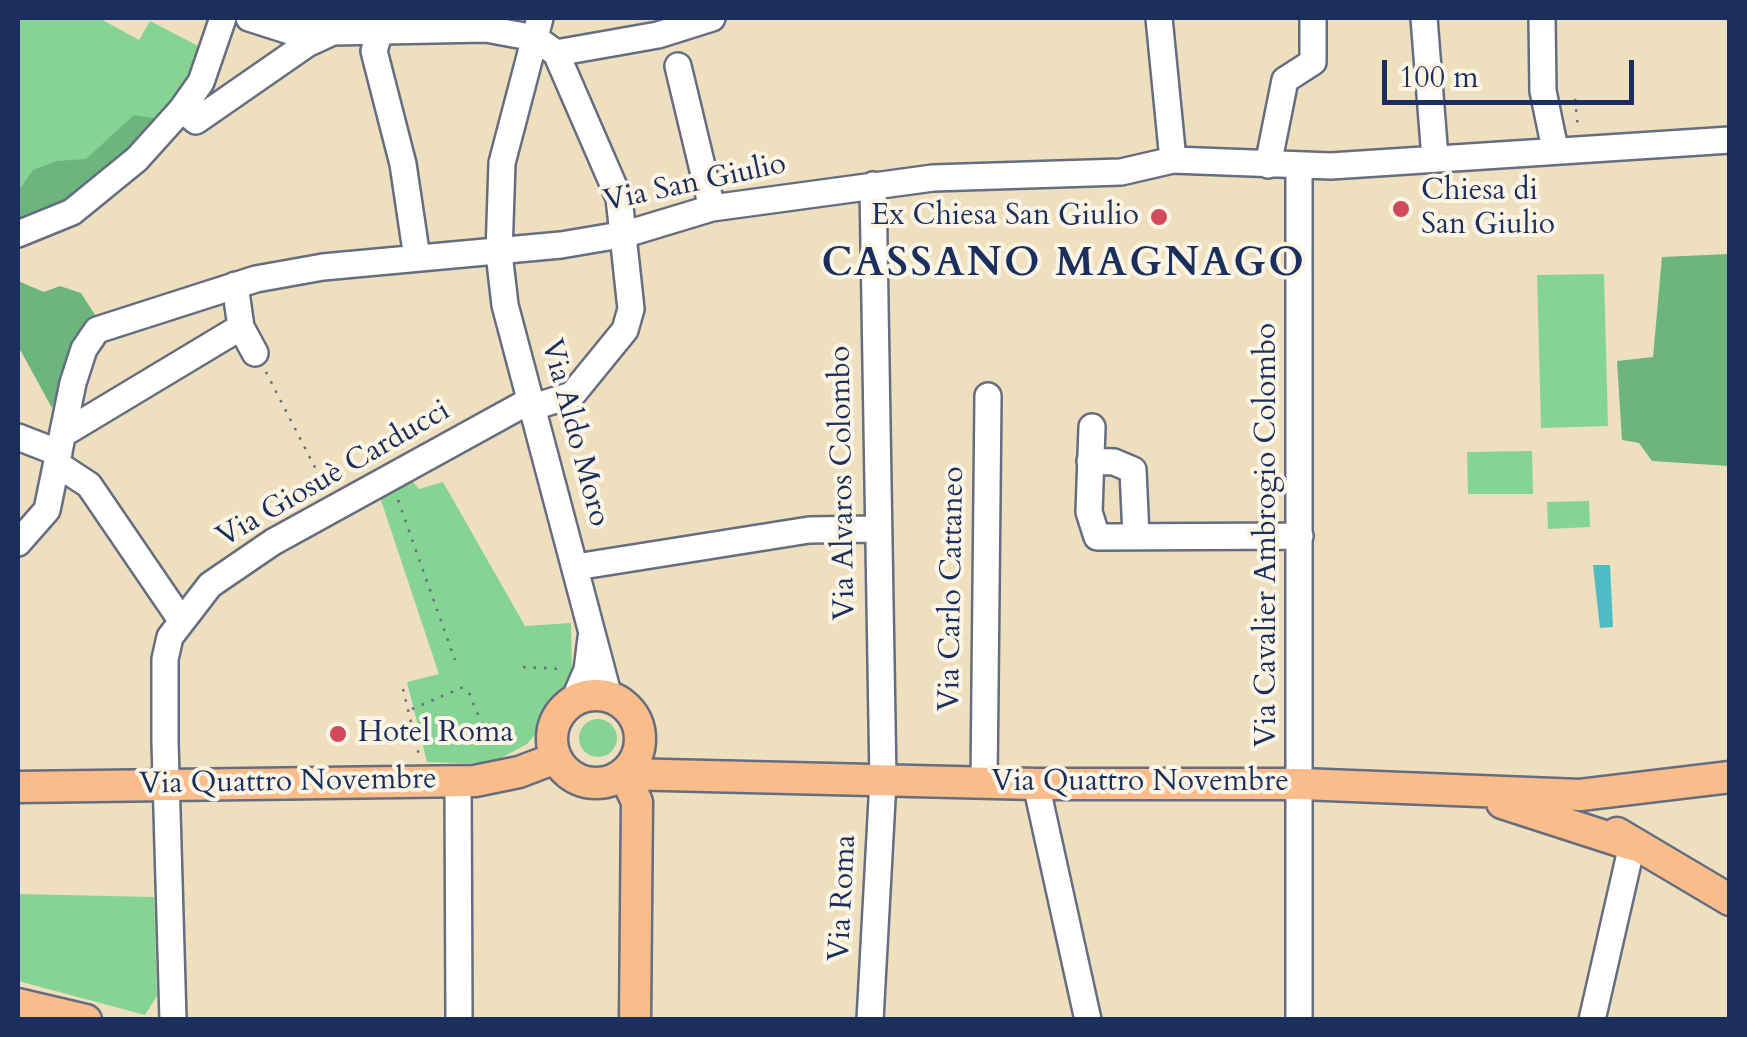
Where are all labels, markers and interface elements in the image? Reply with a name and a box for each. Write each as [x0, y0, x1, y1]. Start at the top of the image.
scale bar [1387, 40, 1640, 102]
text: 100 m [1399, 57, 1479, 98]
street label: Via San Giulio [601, 147, 789, 221]
place label: Chiesa di San Giulio [1421, 174, 1555, 244]
marker: Chiesa di San Giulio [1390, 198, 1412, 220]
place label: Ex Chiesa San Giulio [871, 199, 1139, 235]
marker: Ex Chiesa San Giulio [1148, 206, 1170, 228]
district label: CASSANO MAGNAGO [822, 242, 1306, 290]
street label: Via Cavalier Ambrogio Colombo [1250, 323, 1286, 747]
street label: Via Aldo Moro [532, 335, 616, 531]
street label: Via Alvaros Colombo [824, 345, 864, 621]
street label: Via Giosuè Carducci [211, 394, 457, 556]
street label: Via Carlo Cattaneo [933, 466, 973, 712]
place label: Hotel Roma [358, 716, 513, 752]
marker: Hotel Roma [327, 723, 349, 745]
street label: Via Quattro Novembre [139, 762, 437, 804]
street label: Via Quattro Novembre [991, 765, 1289, 801]
street label: Via Roma [823, 834, 865, 962]

